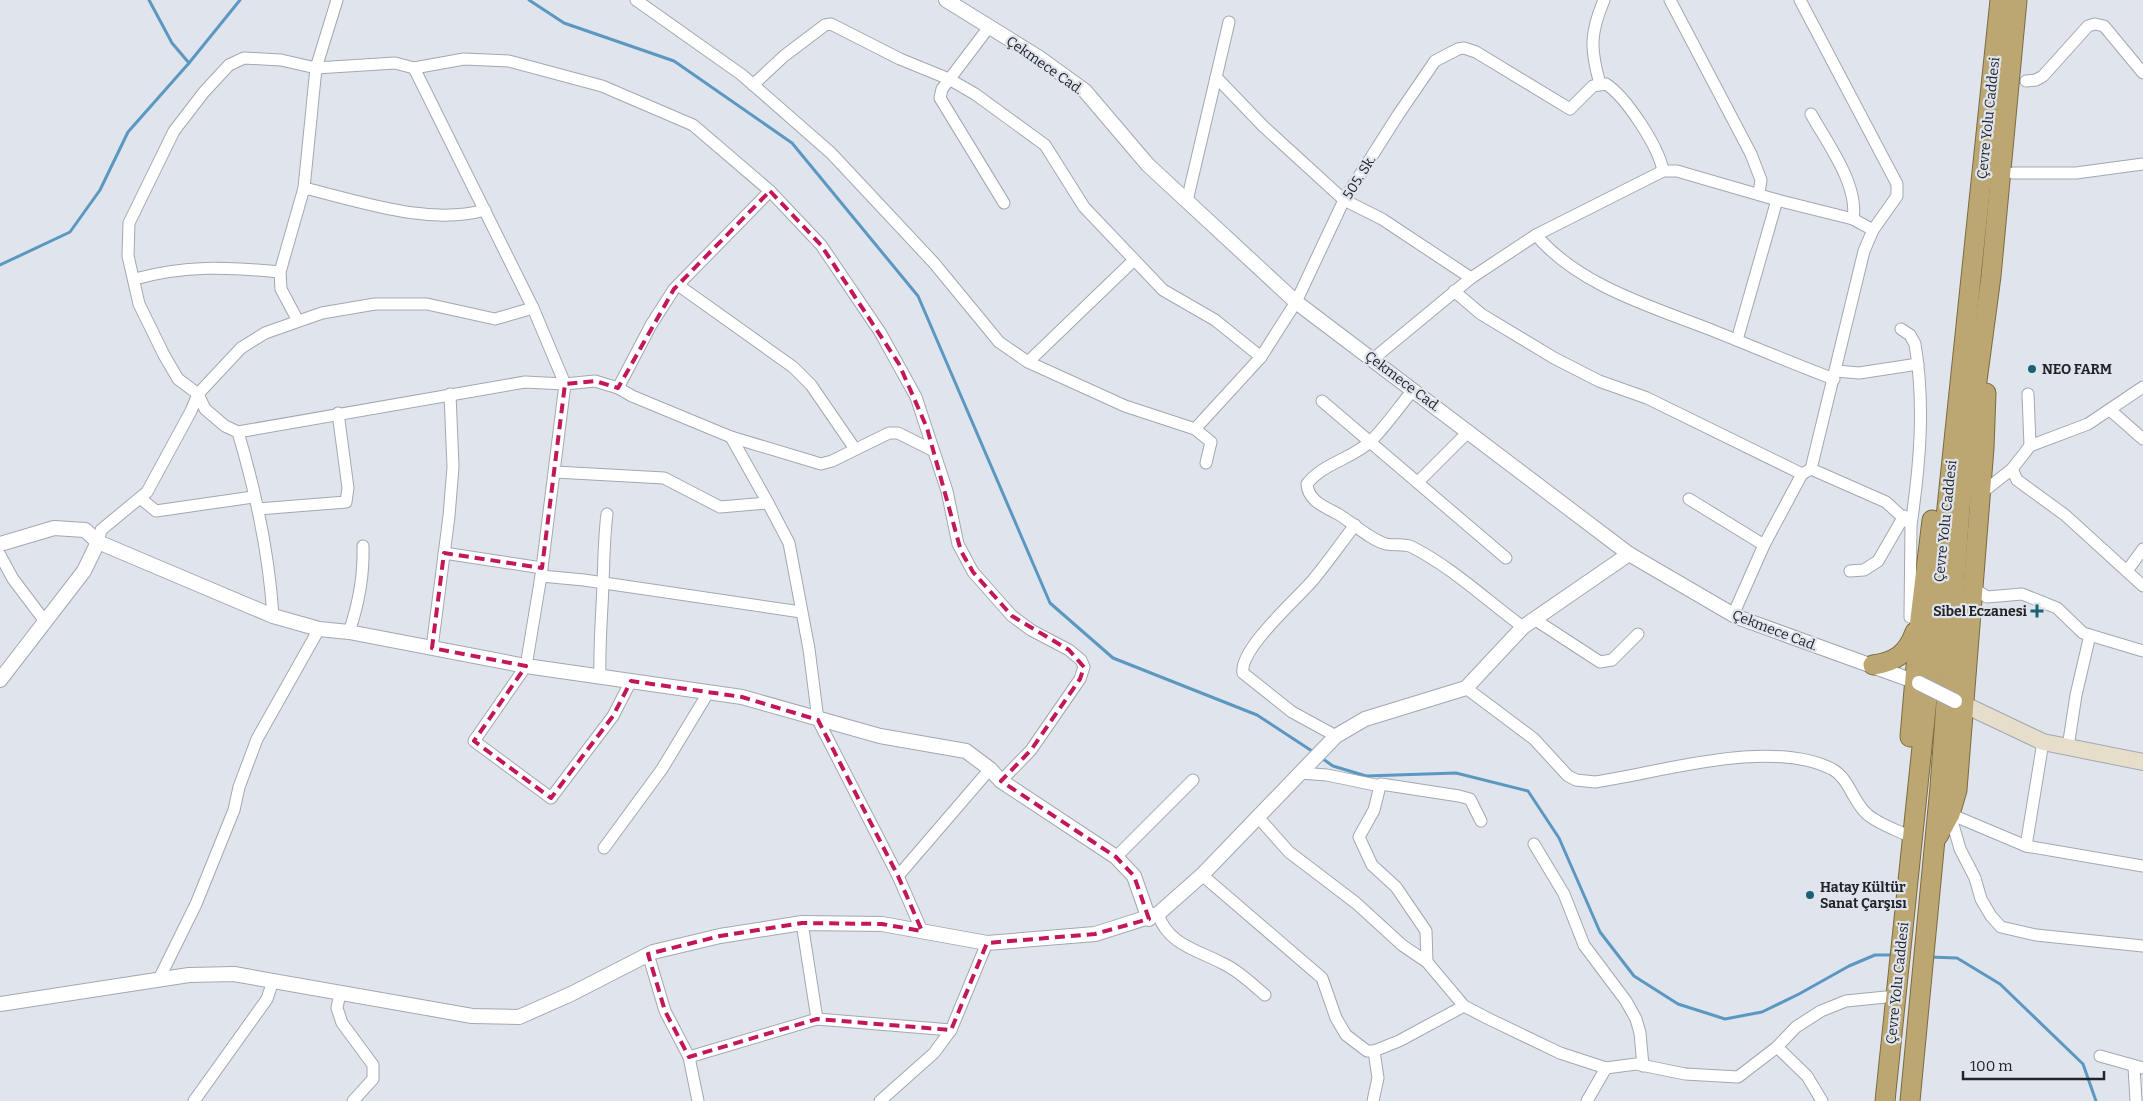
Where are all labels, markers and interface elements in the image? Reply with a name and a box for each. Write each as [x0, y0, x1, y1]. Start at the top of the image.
street label: Çekmece Cad. [1003, 33, 1087, 98]
street label: Çevre Yolu Caddesi [1974, 56, 2003, 180]
street label: 505. Sk. [1339, 152, 1380, 202]
street label: Çekmece Cad. [1362, 348, 1444, 415]
place label: NEO FARM [2042, 361, 2112, 378]
marker: NEO FARM [2026, 363, 2038, 375]
street label: Çevre Yolu Caddesi [1931, 459, 1960, 583]
place label: Sibel Eczanesi [1933, 603, 2028, 620]
marker: Sibel Eczanesi [2031, 605, 2043, 617]
street label: Çekmece Cad. [1730, 606, 1820, 655]
place label: Hatay Kültür Sanat Çarşısı [1820, 879, 1907, 912]
marker: Hatay Kültür Sanat Çarşısı [1804, 889, 1816, 901]
street label: Çevre Yolu Caddesi [1883, 921, 1912, 1045]
scale bar [1963, 1048, 2104, 1080]
text: 100 m [1970, 1057, 2013, 1075]

